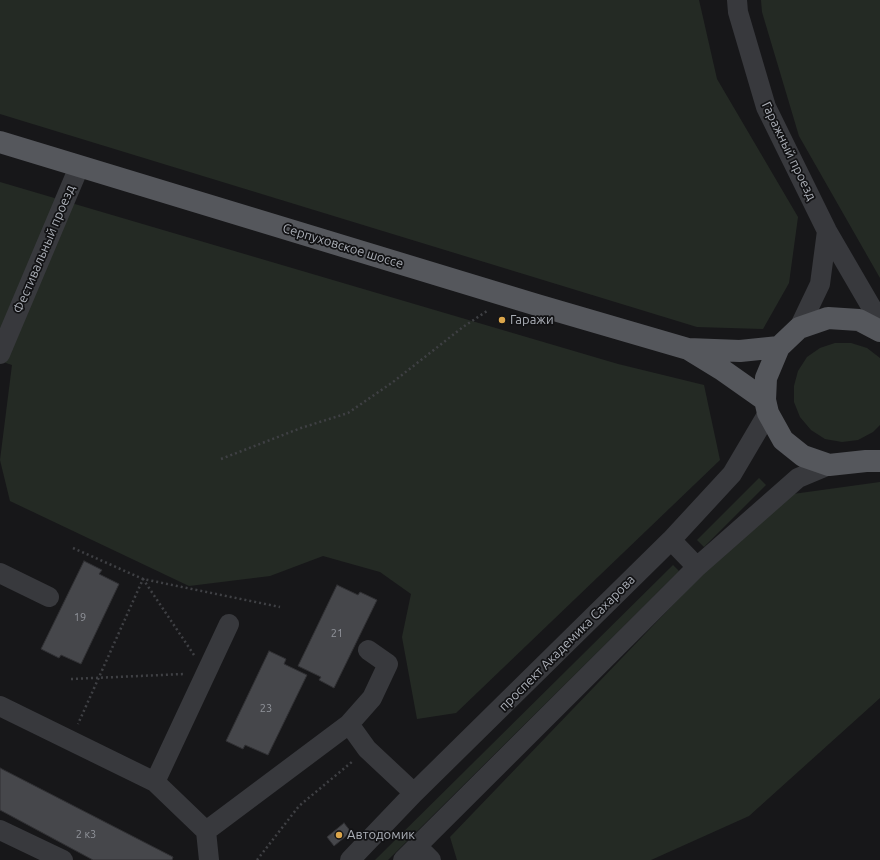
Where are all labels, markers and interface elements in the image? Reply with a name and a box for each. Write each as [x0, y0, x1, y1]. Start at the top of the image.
street label: Гаражный проезд [758, 99, 820, 203]
street label: Фестивальный проезд [10, 182, 78, 316]
street label: Серпуховское шоссе [281, 220, 405, 272]
place label: Гаражи [510, 312, 554, 328]
marker: Гаражи [497, 315, 507, 325]
street label: проспект Академика Сахарова [496, 572, 638, 714]
house number: 19 [74, 610, 86, 624]
house number: 21 [331, 626, 343, 640]
house number: 23 [260, 701, 272, 715]
house number: 2 к3 [76, 827, 96, 841]
place label: Автодомик [347, 827, 415, 843]
marker: Автодомик [334, 830, 344, 840]

